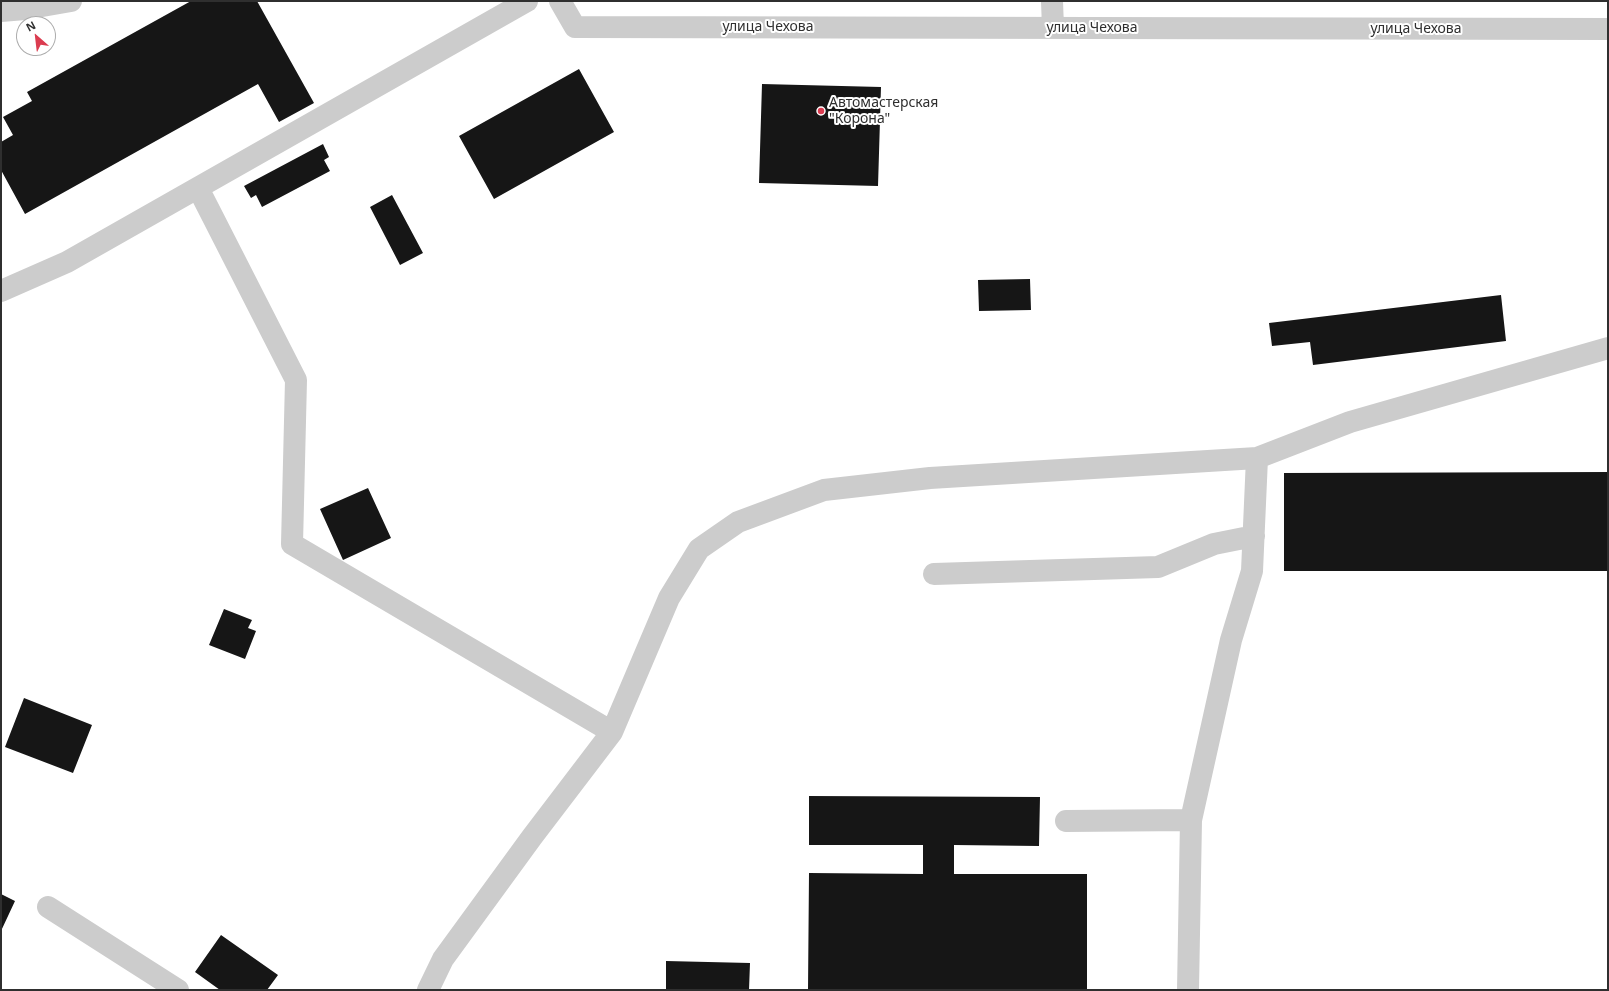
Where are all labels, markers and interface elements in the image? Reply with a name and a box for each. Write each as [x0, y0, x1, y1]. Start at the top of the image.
north arrow [16, 16, 56, 56]
text: N [23, 17, 38, 35]
street label: улица Чехова [722, 19, 814, 35]
street label: улица Чехова [1046, 20, 1138, 36]
street label: улица Чехова [1370, 21, 1462, 37]
place label: Автомастерская "Корона" [829, 95, 938, 128]
marker: Автомастерская "Корона" [816, 106, 826, 116]

